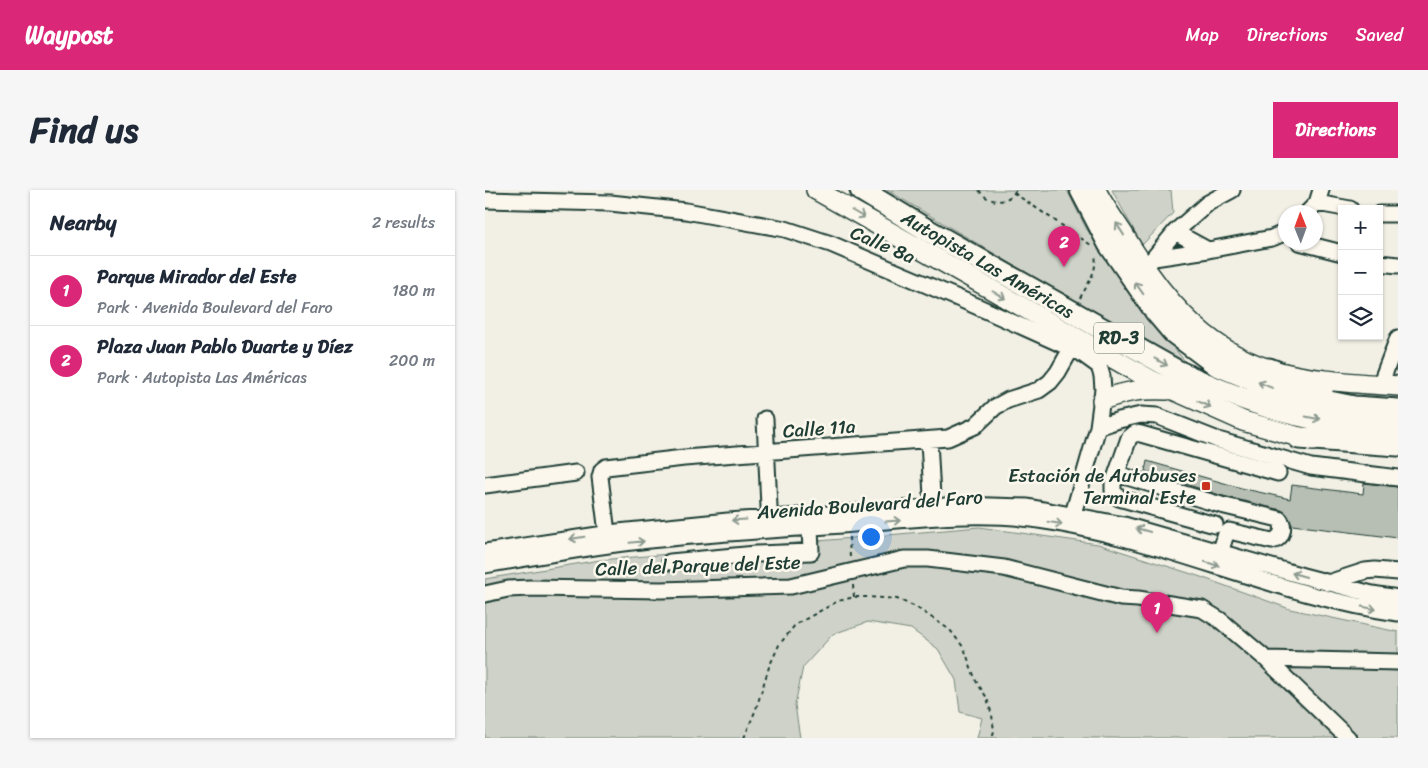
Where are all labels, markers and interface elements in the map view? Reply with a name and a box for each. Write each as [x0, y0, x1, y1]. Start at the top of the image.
text: Waypost [25, 14, 113, 56]
text: Map [1186, 19, 1219, 51]
text: Directions [1247, 19, 1328, 51]
text: Saved [1356, 19, 1403, 51]
text: Find us [30, 99, 138, 161]
button: Directions [1273, 102, 1398, 158]
street label: Autopista Las Américas [894, 201, 1081, 328]
text: Nearby [50, 204, 116, 242]
north arrow [1278, 205, 1323, 250]
map controls [1338, 205, 1383, 340]
button: + [1338, 205, 1383, 250]
text: 2 results [372, 208, 435, 237]
one-way arrow [850, 210, 865, 220]
street label: Calle 8a [845, 216, 921, 273]
one-way arrow [1114, 223, 1124, 237]
pin: 2 [1048, 226, 1080, 267]
button: − [1338, 250, 1383, 295]
text: Parque Mirador del Este [97, 260, 296, 293]
text: 1 [63, 276, 69, 305]
text: 180 m [392, 276, 435, 305]
one-way arrow [1134, 281, 1144, 295]
one-way arrow [991, 291, 1006, 300]
text: Park · Avenida Boulevard del Faro [97, 293, 333, 322]
button: layers [1338, 295, 1383, 340]
road number: RD-3 [1094, 322, 1144, 354]
text: Plaza Juan Pablo Duarte y Díez [97, 330, 353, 363]
text: 2 [61, 346, 71, 375]
text: 200 m [389, 346, 435, 375]
one-way arrow [1154, 357, 1169, 367]
text: Park · Autopista Las Américas [97, 363, 307, 392]
one-way arrow [1258, 379, 1273, 389]
one-way arrow [1196, 399, 1211, 409]
street label: Calle 11a [782, 409, 857, 447]
one-way arrow [1305, 414, 1321, 423]
place label: Estación de Autobuses Terminal Este [1008, 459, 1196, 514]
street label: Avenida Boulevard del Faro [755, 480, 984, 529]
marker: Estación de Autobuses Terminal Este [1200, 480, 1212, 492]
one-way arrow [731, 516, 747, 525]
one-way arrow [885, 516, 901, 526]
one-way arrow [1047, 519, 1063, 529]
your location [858, 524, 884, 550]
one-way arrow [1136, 525, 1152, 535]
one-way arrow [570, 533, 586, 543]
one-way arrow [629, 537, 645, 547]
street label: Calle del Parque del Este [595, 545, 801, 586]
one-way arrow [1204, 560, 1220, 570]
one-way arrow [1292, 570, 1308, 580]
pin: 1 [1141, 592, 1173, 633]
one-way arrow [1360, 603, 1376, 613]

